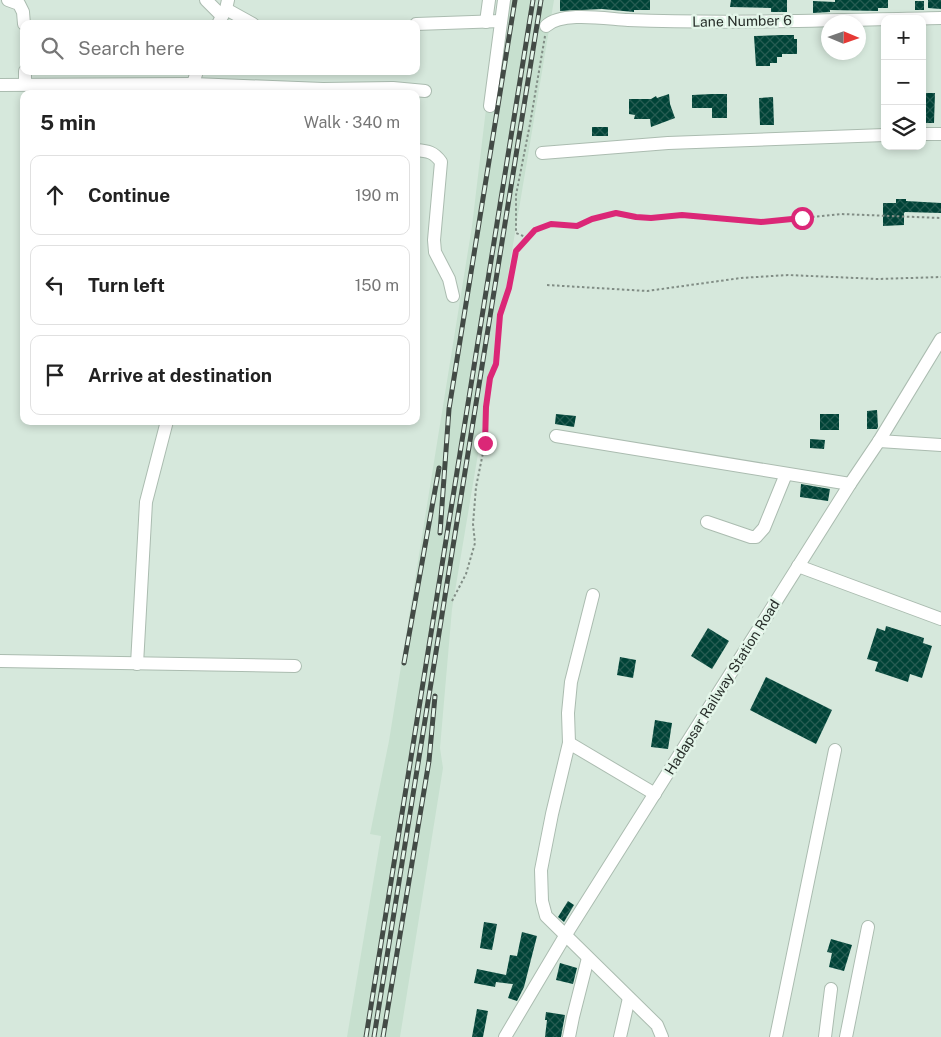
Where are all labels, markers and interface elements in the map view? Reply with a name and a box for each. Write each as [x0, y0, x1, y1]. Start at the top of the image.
street label: Lane Number 6 [692, 12, 792, 30]
north arrow [821, 15, 866, 60]
map controls [881, 15, 926, 150]
button: + [881, 15, 926, 60]
search box [20, 20, 420, 75]
icon: search [38, 34, 66, 62]
text: Search here [78, 37, 185, 59]
button: − [881, 60, 926, 105]
button: layers [881, 105, 926, 150]
text: 5 min [40, 110, 96, 135]
text: Walk · 340 m [304, 113, 400, 132]
icon: ahead [41, 181, 69, 209]
text: Continue [88, 184, 170, 206]
text: 190 m [355, 186, 399, 205]
route start [791, 207, 814, 230]
icon: left [41, 271, 69, 299]
text: Turn left [88, 274, 165, 296]
text: 150 m [355, 276, 399, 295]
icon: arrive [41, 361, 69, 389]
text: Arrive at destination [88, 364, 272, 386]
route end [474, 432, 497, 455]
street label: Hadapsar Railway Station Road [661, 596, 783, 778]

